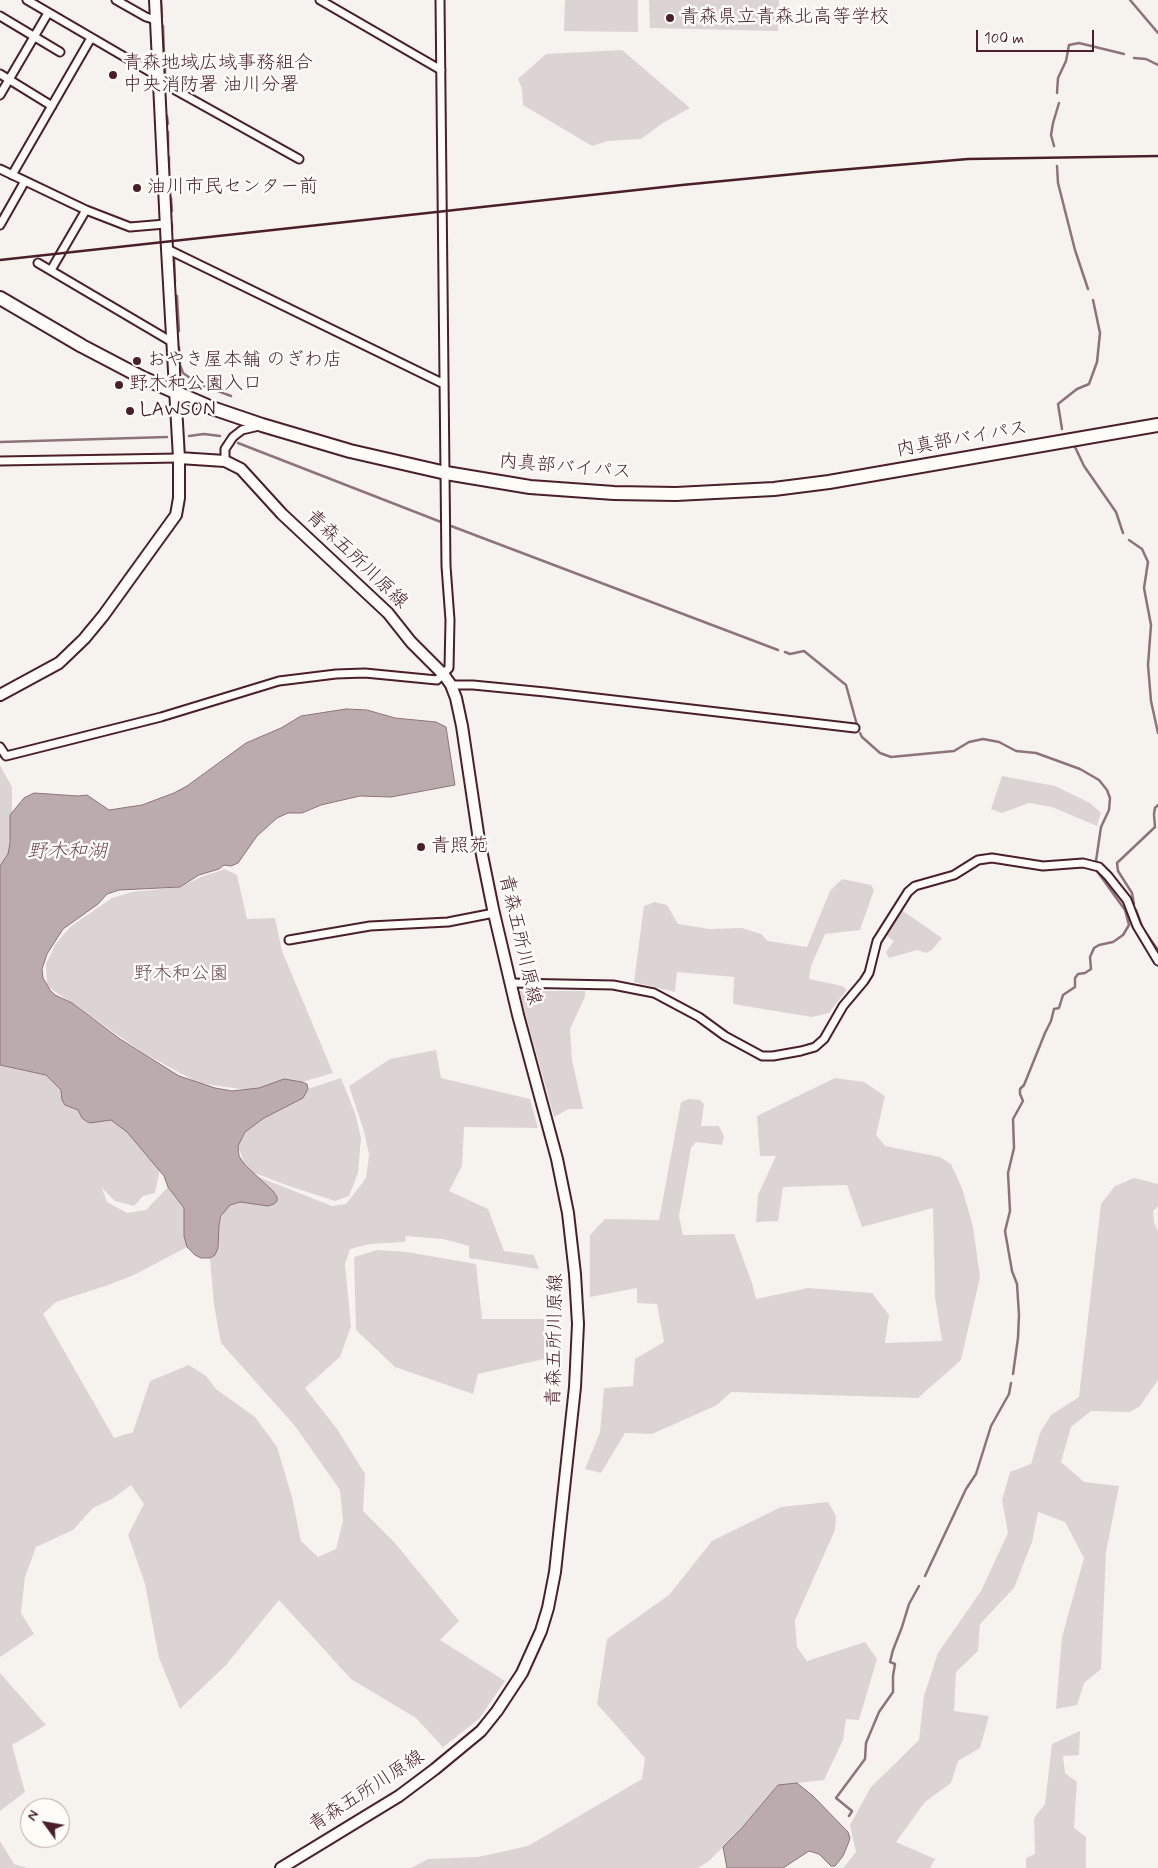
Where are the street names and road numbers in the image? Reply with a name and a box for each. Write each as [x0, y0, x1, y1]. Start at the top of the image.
street label: 内真部バイパス [895, 417, 1029, 463]
street label: 内真部バイパス [498, 451, 632, 485]
street label: 青森五所川原線 [300, 506, 412, 614]
street label: 青森五所川原線 [493, 873, 545, 1007]
street label: 青森五所川原線 [543, 1273, 569, 1407]
street label: 青森五所川原線 [305, 1746, 429, 1838]

